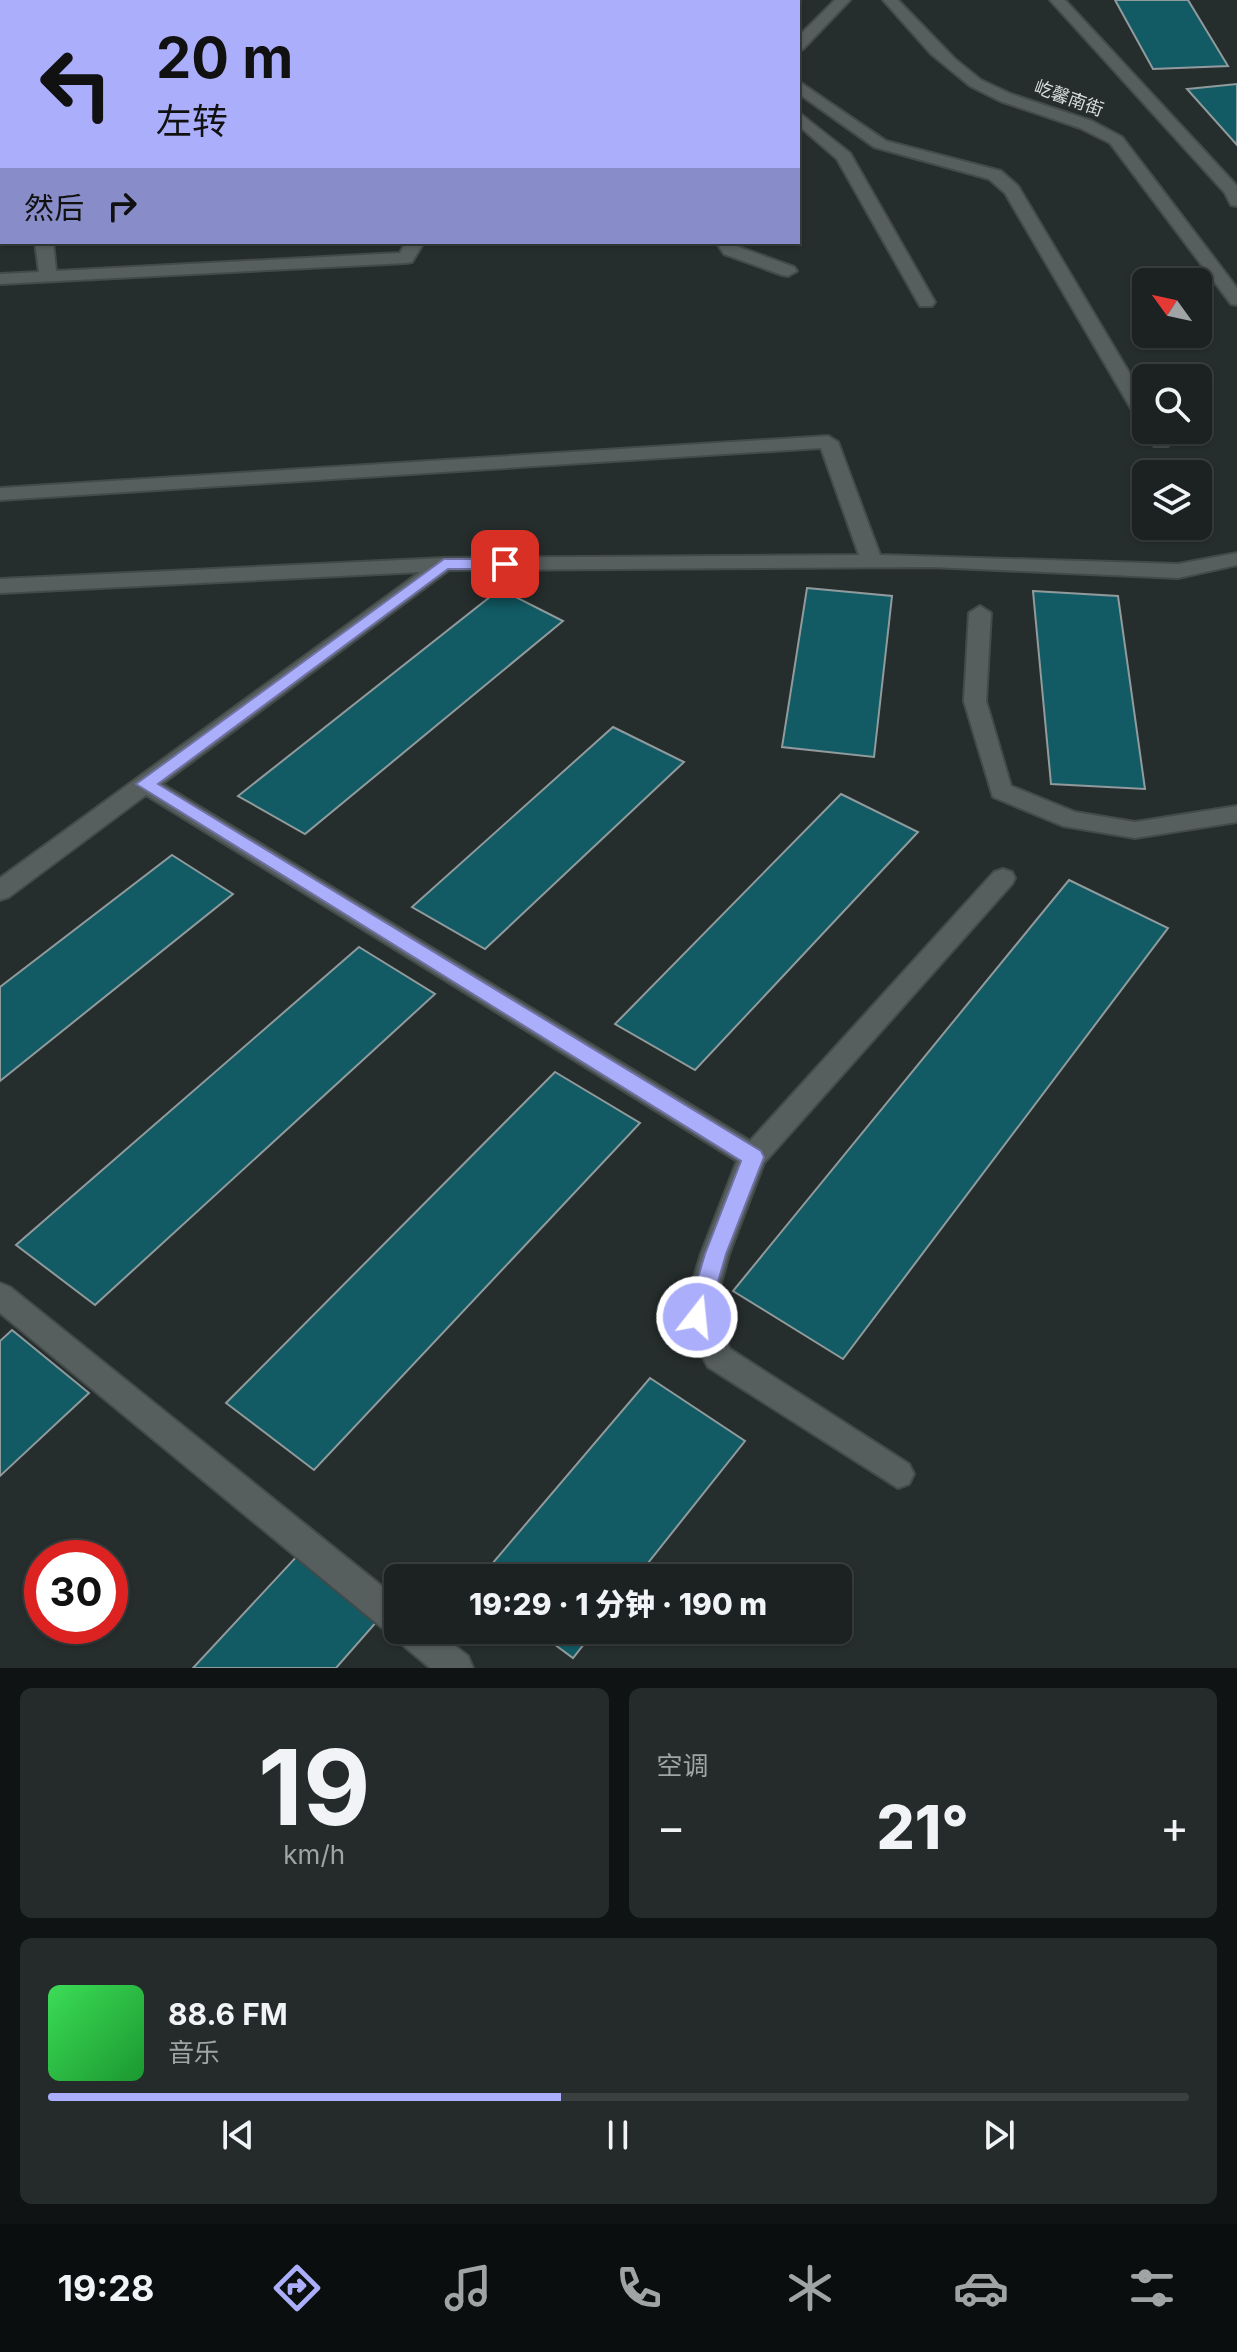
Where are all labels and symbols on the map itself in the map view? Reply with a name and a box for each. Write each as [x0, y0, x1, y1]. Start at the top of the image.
street label: 屹馨南街 [1032, 76, 1106, 120]
north arrow [1132, 268, 1212, 348]
pin [471, 530, 539, 598]
position arrow [655, 1275, 739, 1359]
speed limit sign: 30 [24, 1540, 128, 1644]

